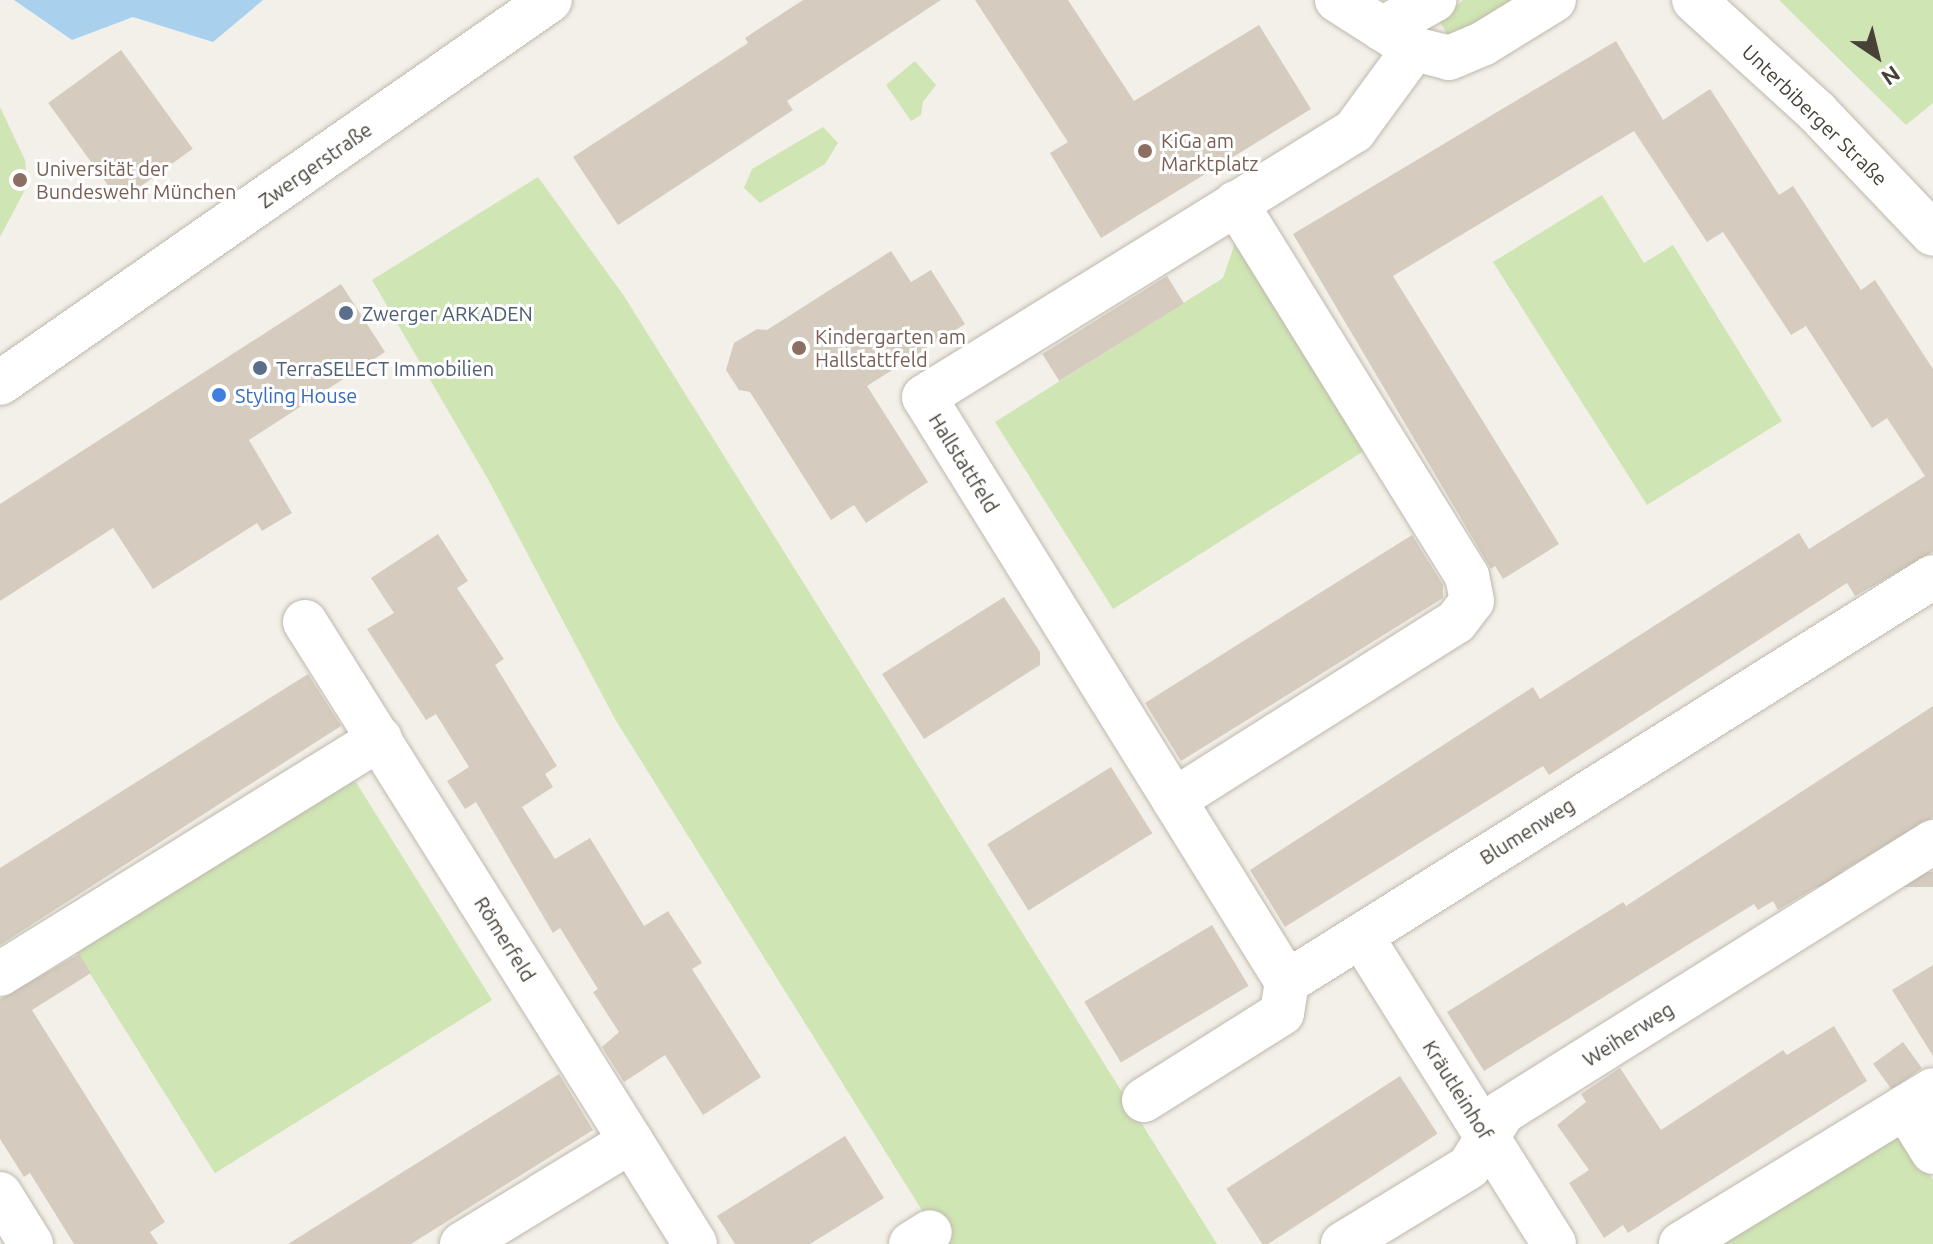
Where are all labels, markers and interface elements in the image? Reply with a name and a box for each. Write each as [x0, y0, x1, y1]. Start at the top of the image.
north arrow [1837, 16, 1917, 96]
street label: Unterbiberger Straße [1737, 40, 1893, 190]
text: N [1877, 61, 1905, 91]
street label: Zwergerstraße [254, 117, 376, 213]
place label: KiGa am Marktplatz [1161, 128, 1258, 175]
marker: KiGa am Marktplatz [1136, 142, 1154, 160]
place label: Universität der Bundeswehr München [36, 156, 236, 203]
marker: Universität der Bundeswehr München [11, 171, 29, 189]
place label: Zwerger ARKADEN [362, 301, 533, 325]
marker: Zwerger ARKADEN [337, 304, 355, 322]
place label: Kindergarten am Hallstattfeld [815, 324, 966, 371]
marker: Kindergarten am Hallstattfeld [790, 339, 808, 357]
place label: TerraSELECT Immobilien [276, 356, 494, 380]
marker: TerraSELECT Immobilien [251, 359, 269, 377]
place label: Styling House [235, 383, 357, 407]
marker: Styling House [210, 386, 228, 404]
street label: Hallstattfeld [924, 409, 1004, 517]
street label: Blumenweg [1475, 792, 1579, 870]
street label: Römerfeld [469, 892, 541, 986]
street label: Weiherweg [1578, 997, 1678, 1071]
street label: Kräutleinhof [1418, 1036, 1498, 1144]

